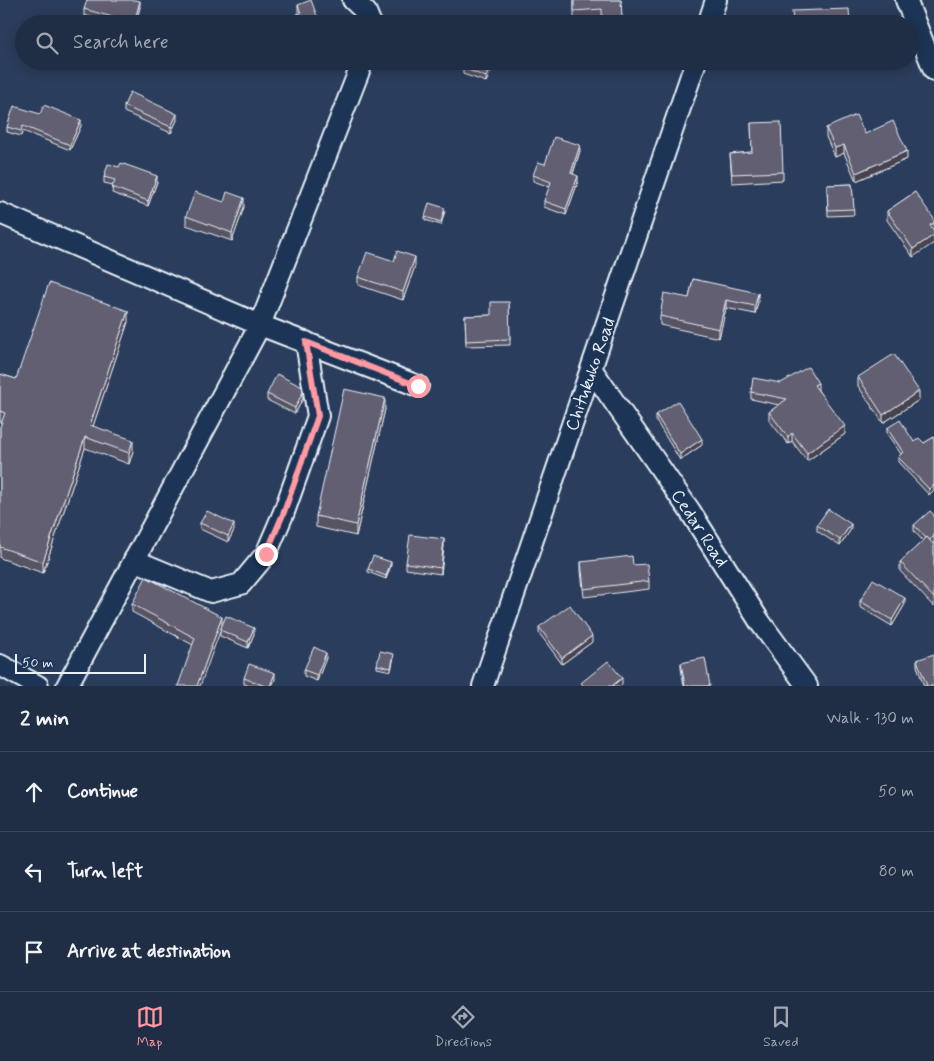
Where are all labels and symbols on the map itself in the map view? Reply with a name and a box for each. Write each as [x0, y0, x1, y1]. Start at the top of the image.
street label: Chitukuko Road [560, 314, 622, 434]
route start [407, 375, 430, 398]
street label: Cedar Road [665, 485, 733, 572]
route end [255, 543, 278, 566]
scale bar [15, 651, 146, 674]

